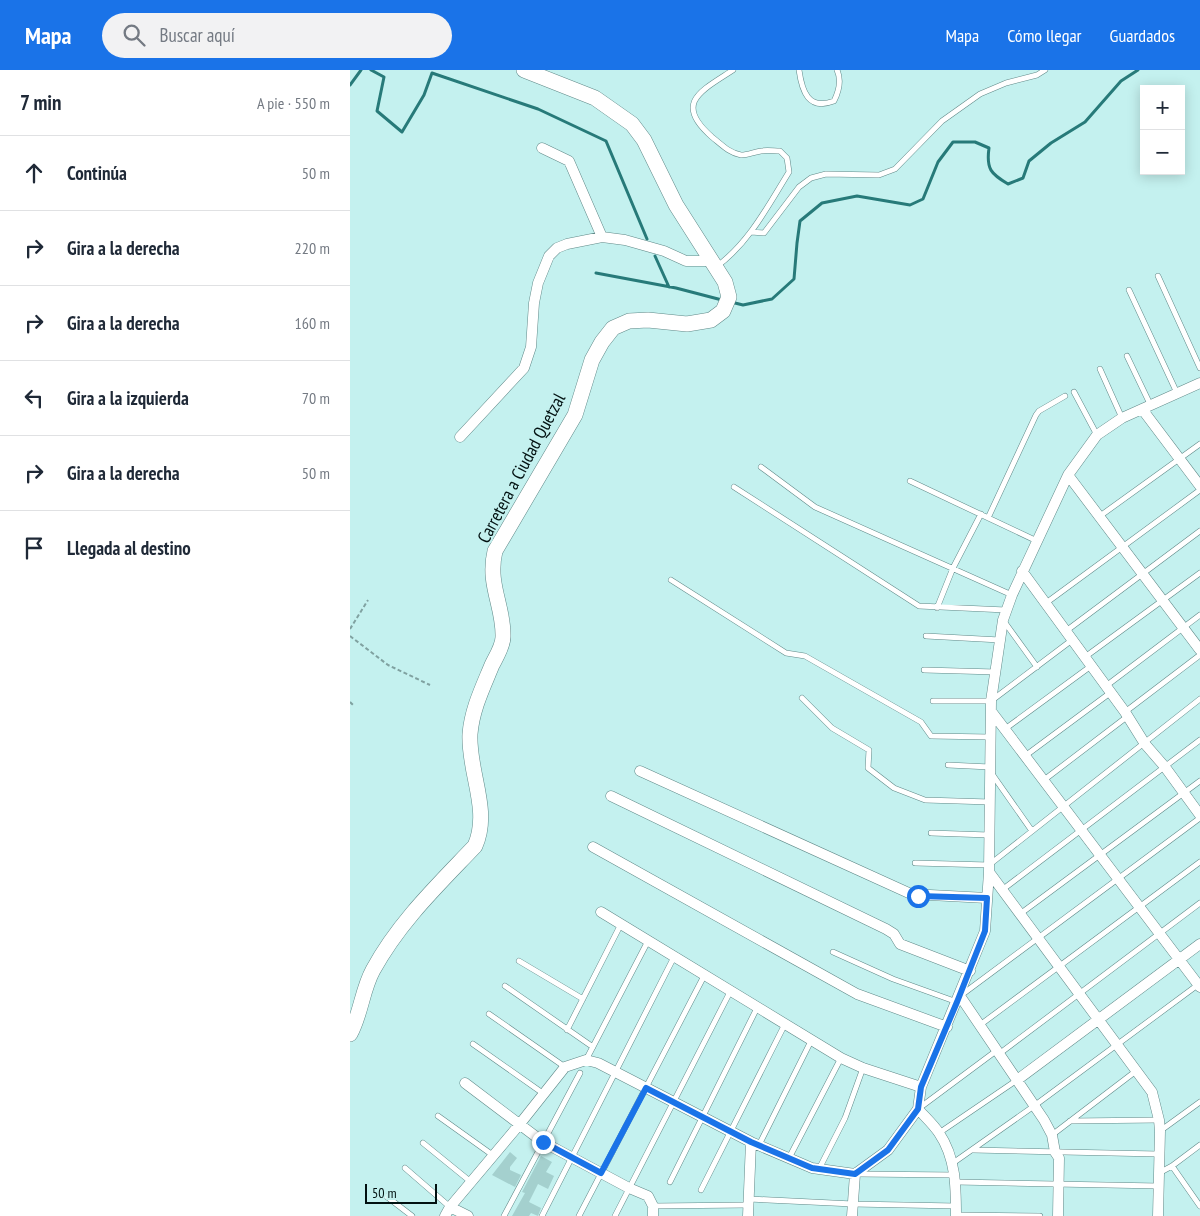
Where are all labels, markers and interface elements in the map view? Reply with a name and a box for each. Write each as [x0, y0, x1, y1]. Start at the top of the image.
search box [102, 13, 452, 58]
text: Mapa [25, 20, 72, 51]
icon: search [120, 21, 148, 49]
text: Buscar aquí [160, 23, 235, 47]
text: Mapa [945, 24, 979, 47]
text: Cómo llegar [1007, 24, 1082, 47]
text: Guardados [1110, 24, 1175, 47]
map controls [1140, 85, 1185, 175]
button: + [1140, 85, 1185, 130]
text: 7 min [20, 89, 62, 116]
text: A pie · 550 m [257, 93, 330, 113]
button: − [1140, 130, 1185, 175]
icon: ahead [20, 159, 48, 187]
text: Continúa [67, 161, 127, 185]
text: 50 m [302, 163, 330, 183]
icon: right [20, 234, 48, 262]
text: Gira a la derecha [67, 236, 180, 260]
text: 220 m [295, 238, 330, 258]
icon: right [20, 309, 48, 337]
text: Gira a la derecha [67, 311, 180, 335]
text: 160 m [295, 313, 330, 333]
icon: left [20, 384, 48, 412]
text: Gira a la izquierda [67, 386, 189, 410]
text: 70 m [302, 388, 330, 408]
street label: Carretera a Ciudad Quetzal [472, 389, 571, 547]
icon: right [20, 459, 48, 487]
text: Gira a la derecha [67, 461, 180, 485]
text: 50 m [302, 463, 330, 483]
icon: arrive [20, 534, 48, 562]
text: Llegada al destino [67, 536, 191, 560]
route start [907, 885, 930, 908]
route end [532, 1131, 555, 1154]
scale bar [365, 1181, 438, 1204]
text: 50 m [372, 1184, 397, 1202]

